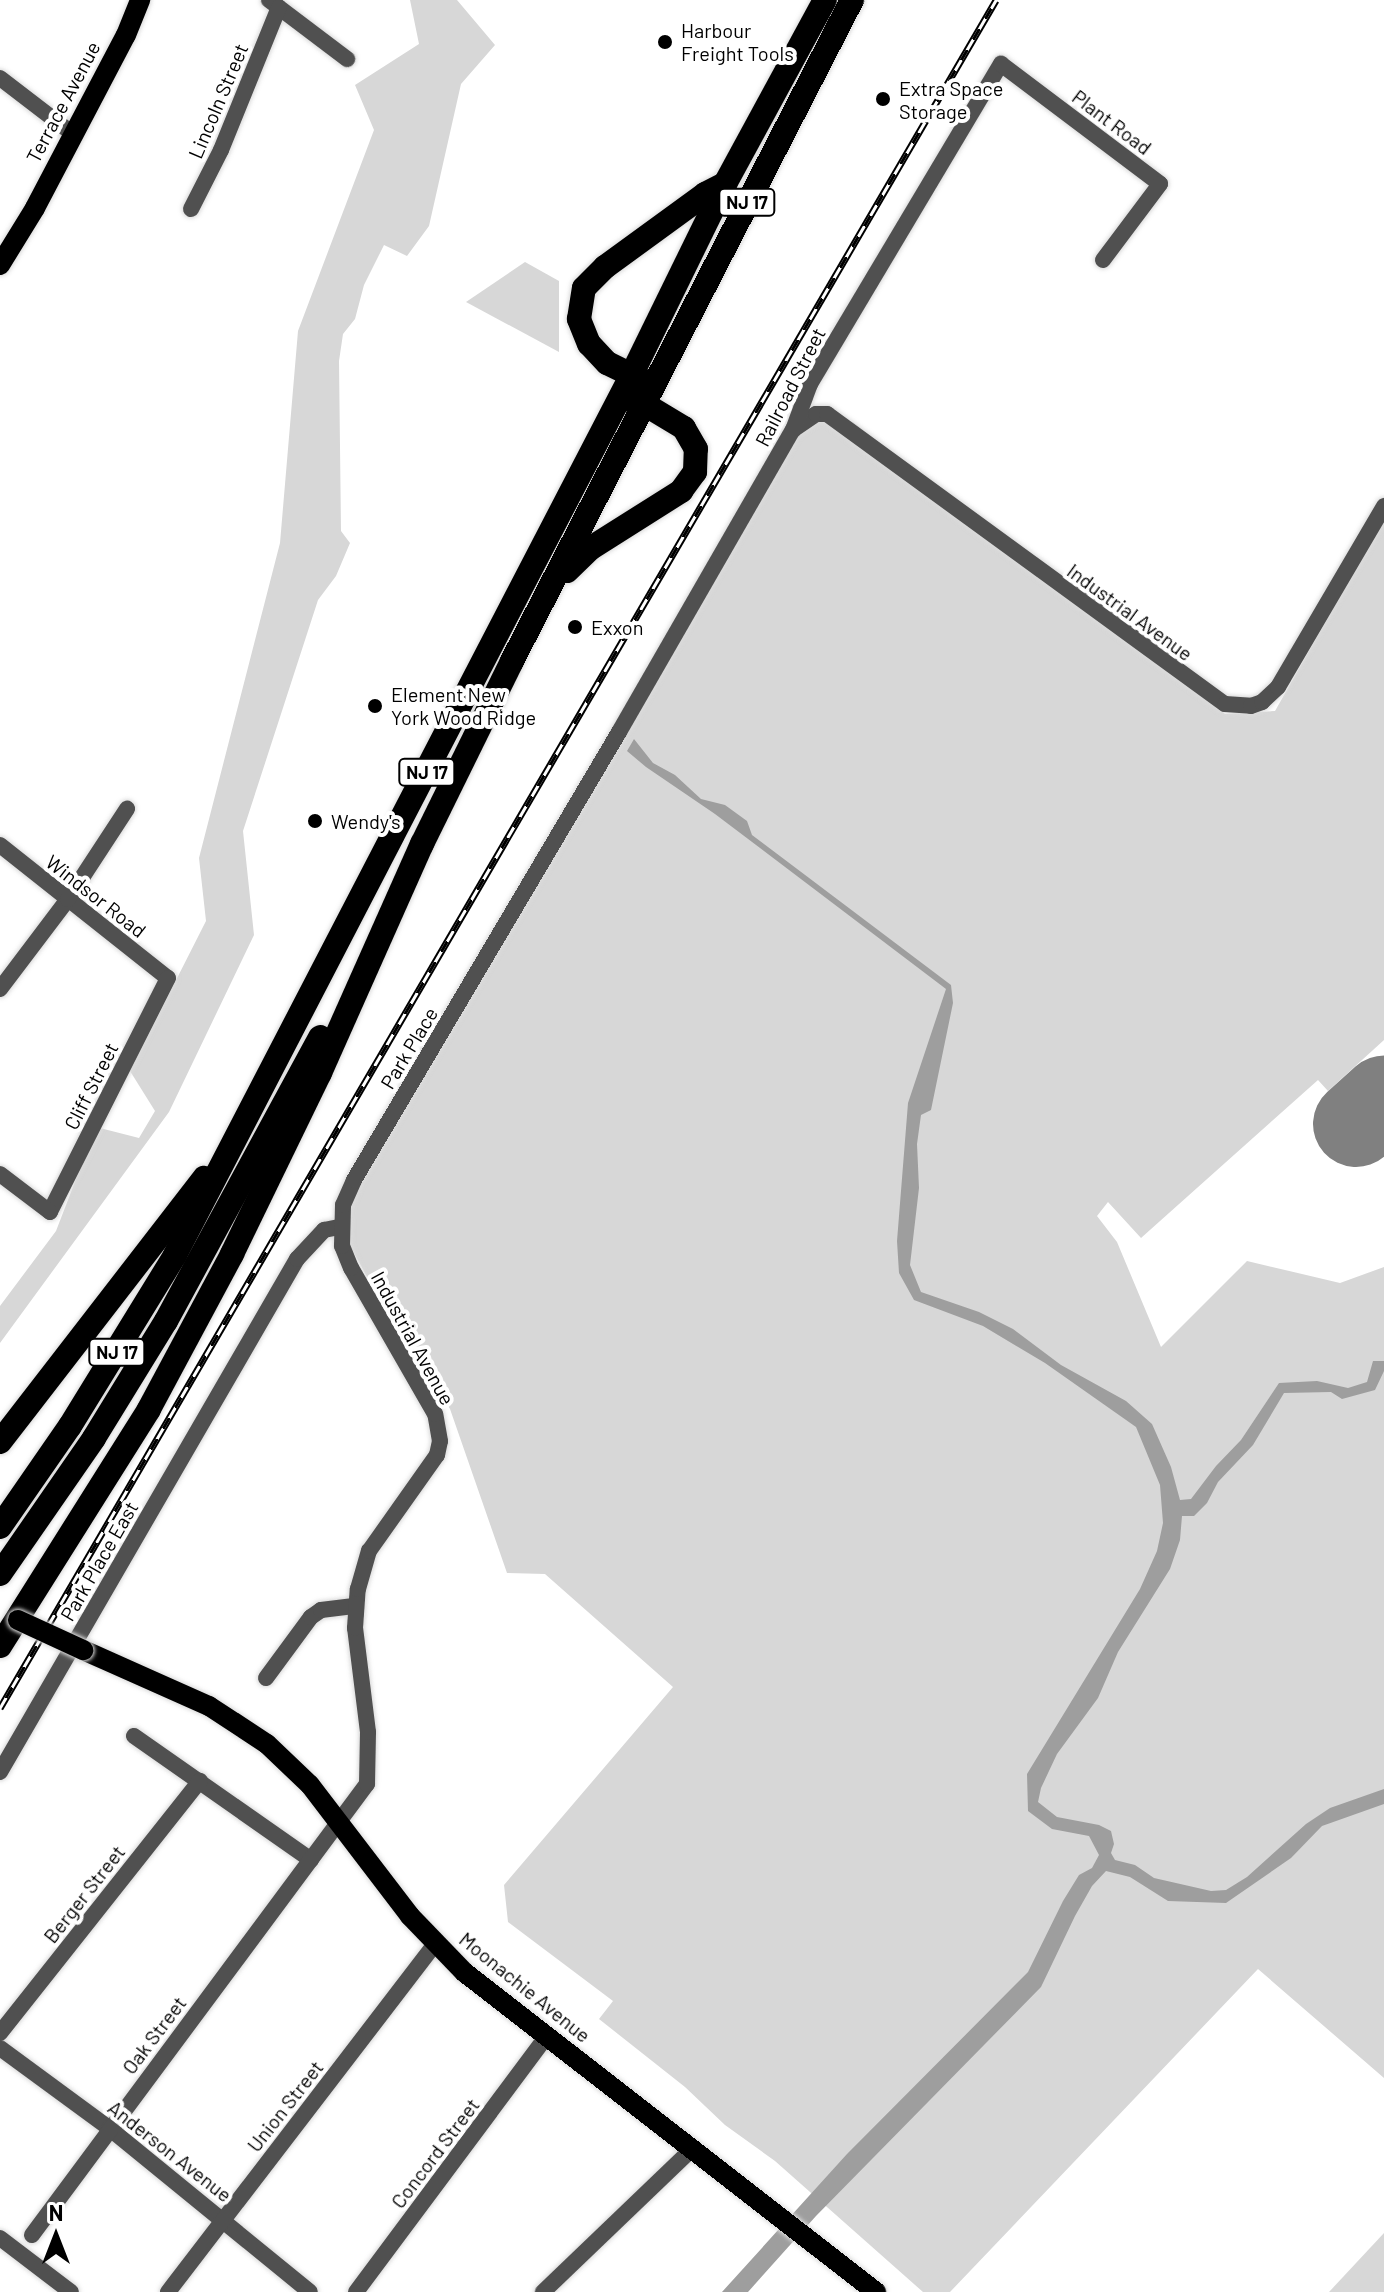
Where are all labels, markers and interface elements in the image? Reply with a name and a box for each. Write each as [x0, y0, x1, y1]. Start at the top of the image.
place label: Harbour Freight Tools [681, 18, 794, 65]
marker: Harbour Freight Tools [656, 33, 674, 51]
street label: Terrace Avenue [21, 37, 105, 167]
street label: Lincoln Street [183, 40, 253, 162]
place label: Extra Space Storage [899, 76, 1003, 123]
street label: Plant Road [1068, 84, 1156, 160]
marker: Extra Space Storage [874, 90, 892, 108]
road number: NJ 17 [717, 188, 777, 216]
street label: Railroad Street [750, 324, 830, 450]
street label: Industrial Avenue [1063, 558, 1197, 666]
place label: Exxon [591, 615, 643, 639]
marker: Exxon [566, 618, 584, 636]
place label: Element New York Wood Ridge [391, 682, 536, 729]
marker: Element New York Wood Ridge [366, 697, 384, 715]
road number: NJ 17 [397, 758, 457, 786]
place label: Wendy's [331, 809, 401, 833]
marker: Wendy's [306, 812, 324, 830]
street label: Windsor Road [41, 850, 151, 942]
street label: Park Place [375, 1003, 443, 1093]
street label: Cliff Street [59, 1038, 123, 1134]
street label: Industrial Avenue [366, 1267, 460, 1409]
road number: NJ 17 [87, 1338, 147, 1366]
street label: Park Place East [55, 1497, 143, 1625]
street label: Berger Street [38, 1840, 130, 1948]
street label: Moonachie Avenue [455, 1927, 595, 2047]
street label: Oak Street [117, 1991, 191, 2079]
street label: Union Street [242, 2056, 328, 2156]
street label: Concord Street [386, 2093, 484, 2213]
street label: Anderson Avenue [103, 2095, 237, 2207]
north arrow [16, 2196, 96, 2276]
text: N [49, 2199, 63, 2225]

